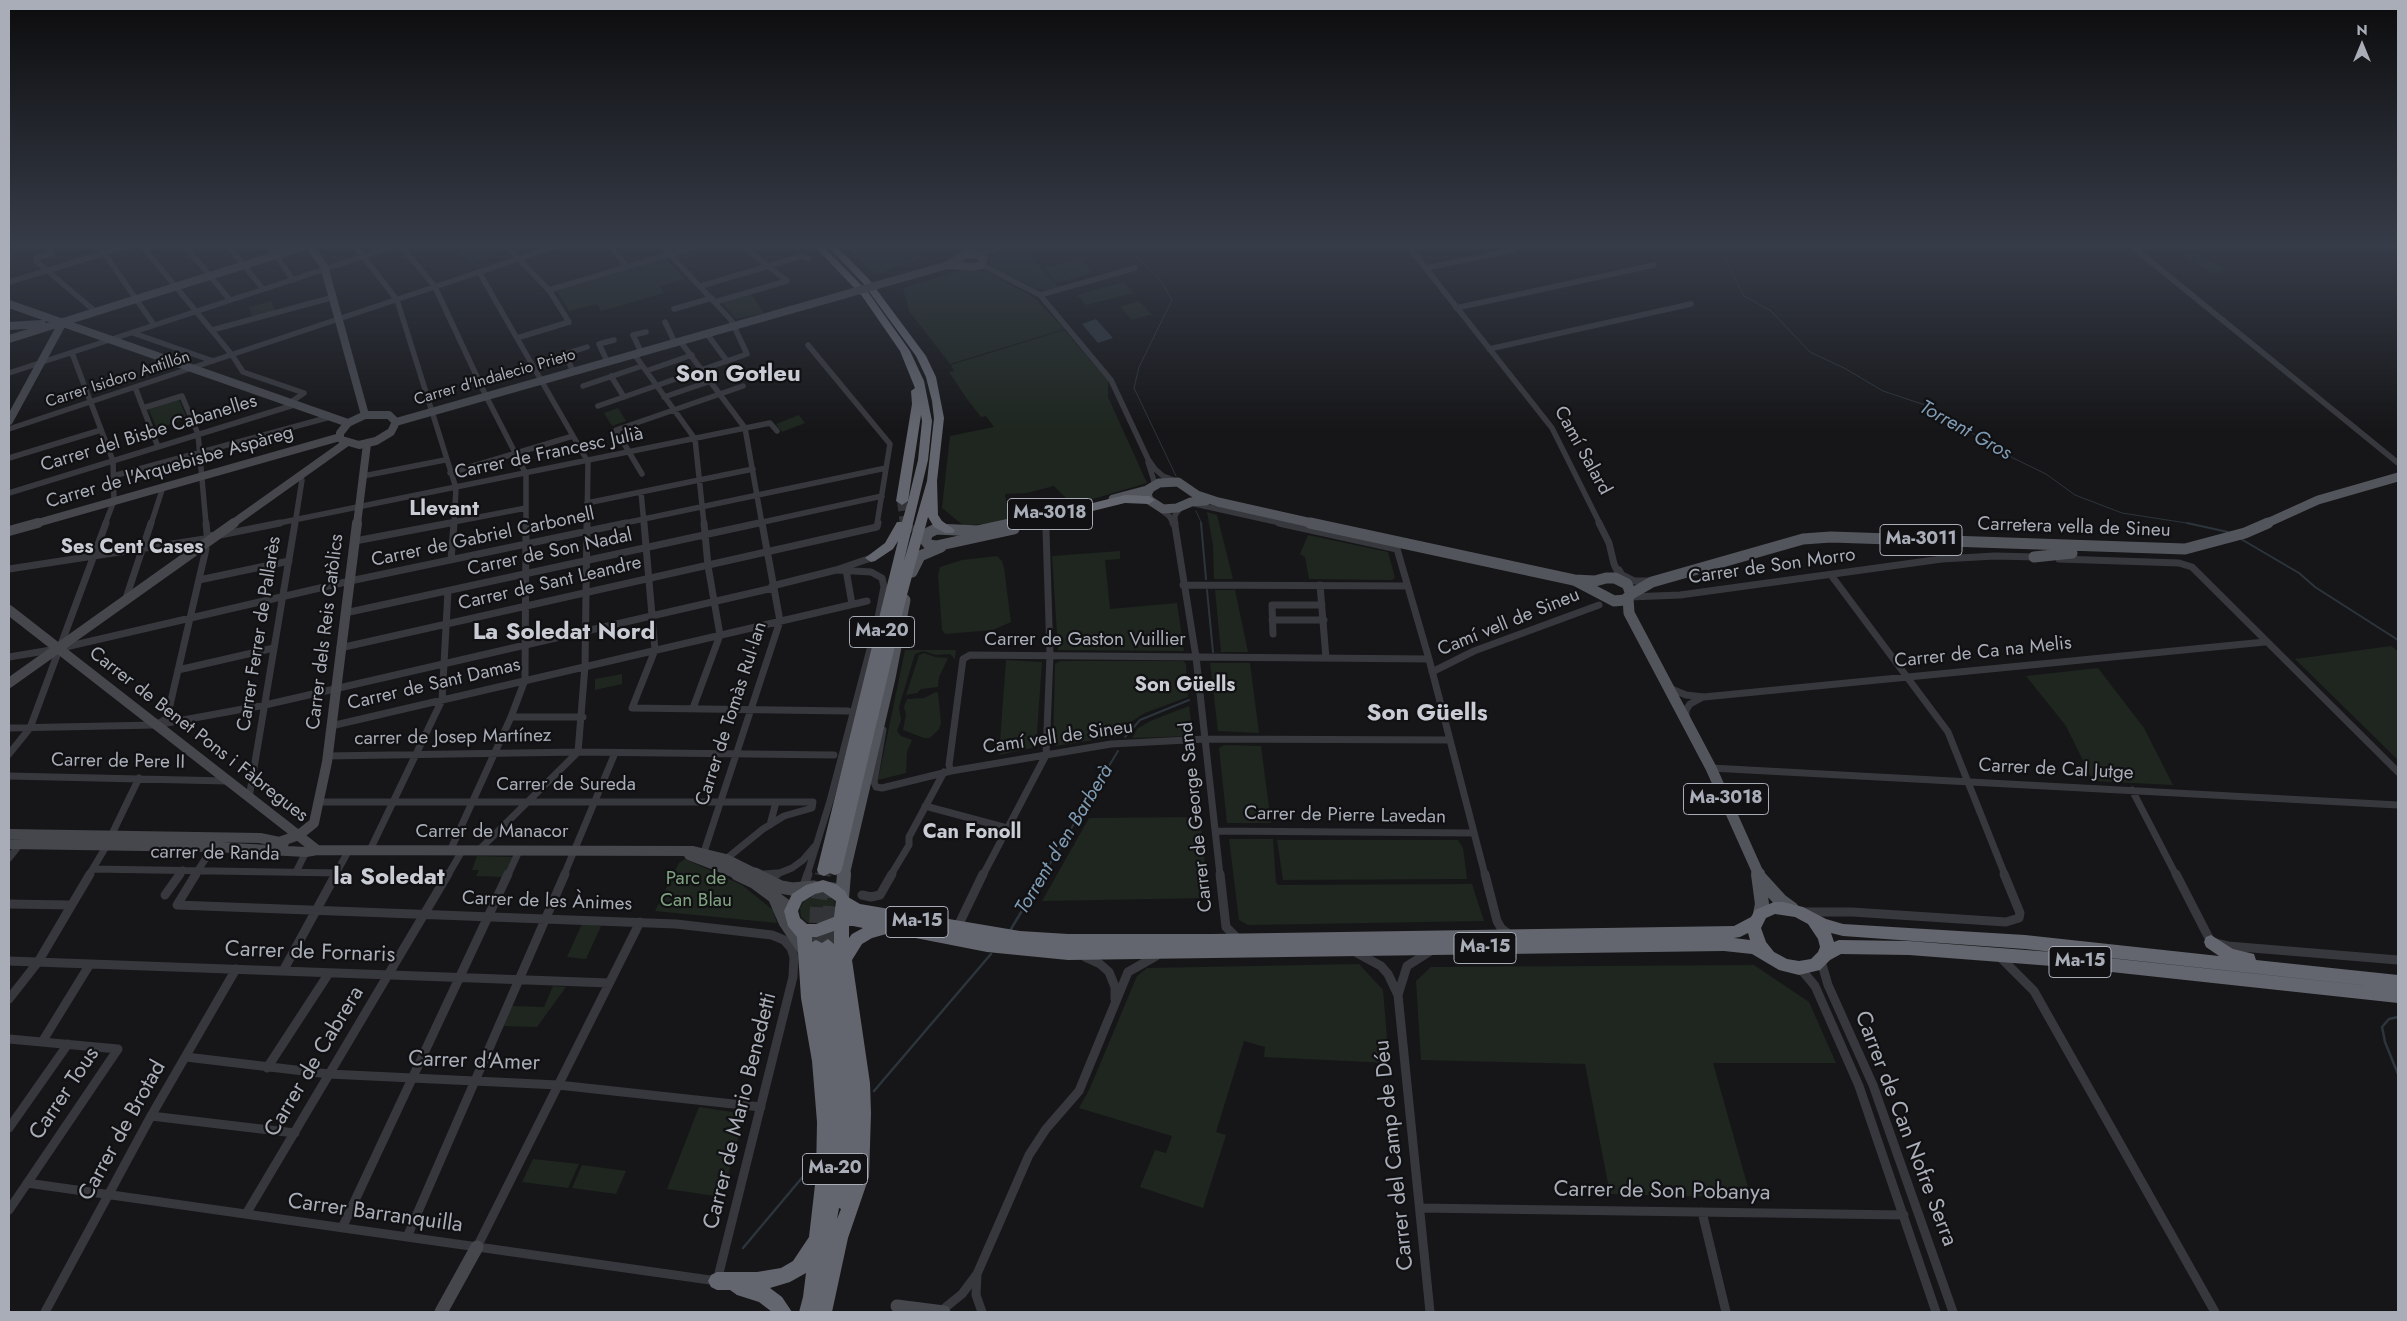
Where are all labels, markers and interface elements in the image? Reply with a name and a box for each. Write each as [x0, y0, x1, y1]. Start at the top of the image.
north arrow [2337, 20, 2387, 70]
text: N [2356, 20, 2368, 40]
street label: Carrer d'Indalecio Prieto [412, 346, 578, 410]
street label: Carrer Isidoro Antillón [43, 348, 193, 412]
district label: Son Gotleu [675, 361, 801, 389]
street label: Carrer del Bisbe Cabanelles [38, 390, 260, 478]
water label: Torrent Gros [1915, 396, 2015, 466]
street label: Camí Salard [1548, 403, 1616, 499]
street label: Carrer de l'Arquebisbe Aspàreg [44, 422, 296, 514]
street label: Carrer de Francesc Julià [453, 423, 645, 485]
district label: Llevant [409, 497, 479, 523]
road number: Ma-3018 [1008, 498, 1092, 530]
street label: Carrer de Gabriel Carbonell [369, 503, 597, 573]
street label: Carretera vella de Sineu [1977, 513, 2171, 543]
street label: Carrer de Son Nadal [466, 524, 634, 582]
road number: Ma-3011 [1880, 524, 1962, 556]
street label: Carrer dels Reis Catòlics [303, 533, 349, 731]
street label: Carrer Ferrer de Pallarès [233, 535, 287, 733]
district label: Ses Cent Cases [61, 536, 203, 560]
street label: Carrer de Son Morro [1687, 544, 1857, 590]
street label: Carrer de Sant Leandre [456, 552, 644, 616]
street label: Camí vell de Sineu [1435, 584, 1583, 662]
road number: Ma-20 [850, 616, 914, 648]
district label: La Soledat Nord [473, 619, 655, 647]
street label: Carrer de Tomàs Rul·lan [691, 619, 773, 809]
street label: Carrer de Gaston Vuillier [984, 629, 1186, 651]
street label: Carrer de Ca na Melis [1893, 632, 2073, 674]
street label: Carrer de Benet Pons i Fàbregues [84, 642, 312, 828]
street label: Carrer de Sant Damas [345, 654, 523, 716]
district label: Son Güells [1135, 674, 1235, 698]
district label: Son Güells [1366, 700, 1488, 728]
street label: Camí vell de Sineu [981, 716, 1135, 760]
street label: Carrer de George Sand [1176, 721, 1218, 913]
street label: carrer de Josep Martínez [354, 725, 552, 751]
street label: Carrer de Pere II [51, 749, 185, 775]
street label: Carrer de Cal Jutge [1978, 755, 2134, 785]
water label: Torrent d'en Barberà [1011, 761, 1119, 919]
street label: Carrer de Sureda [496, 774, 636, 796]
road number: Ma-3018 [1684, 784, 1768, 814]
street label: Carrer de Pierre Lavedan [1244, 803, 1446, 829]
street label: Carrer de Manacor [416, 821, 568, 843]
district label: Can Fonoll [923, 821, 1021, 845]
street label: carrer de Randa [150, 841, 280, 867]
district label: la Soledat [333, 864, 445, 892]
park label: Parc de Can Blau [660, 868, 732, 912]
street label: Carrer de les Ànimes [461, 888, 633, 916]
road number: Ma-15 [886, 906, 948, 938]
road number: Ma-15 [1454, 932, 1516, 964]
street label: Carrer de Fornaris [224, 937, 396, 969]
road number: Ma-15 [2049, 946, 2111, 978]
street label: Carrer de Cabrera [260, 982, 370, 1142]
street label: Carrer de Mario Benedetti [699, 990, 783, 1232]
street label: Carrer de Can Nofre Serra [1848, 1008, 1962, 1250]
street label: Carrer del Camp de Déu [1370, 1038, 1420, 1272]
street label: Carrer Tous [24, 1043, 106, 1145]
street label: Carrer d'Amer [408, 1047, 540, 1077]
street label: Carrer de Brotad [74, 1056, 172, 1206]
road number: Ma-20 [802, 1154, 868, 1184]
street label: Carrer de Son Pobanya [1553, 1177, 1771, 1207]
street label: Carrer Barranquilla [286, 1189, 464, 1239]

